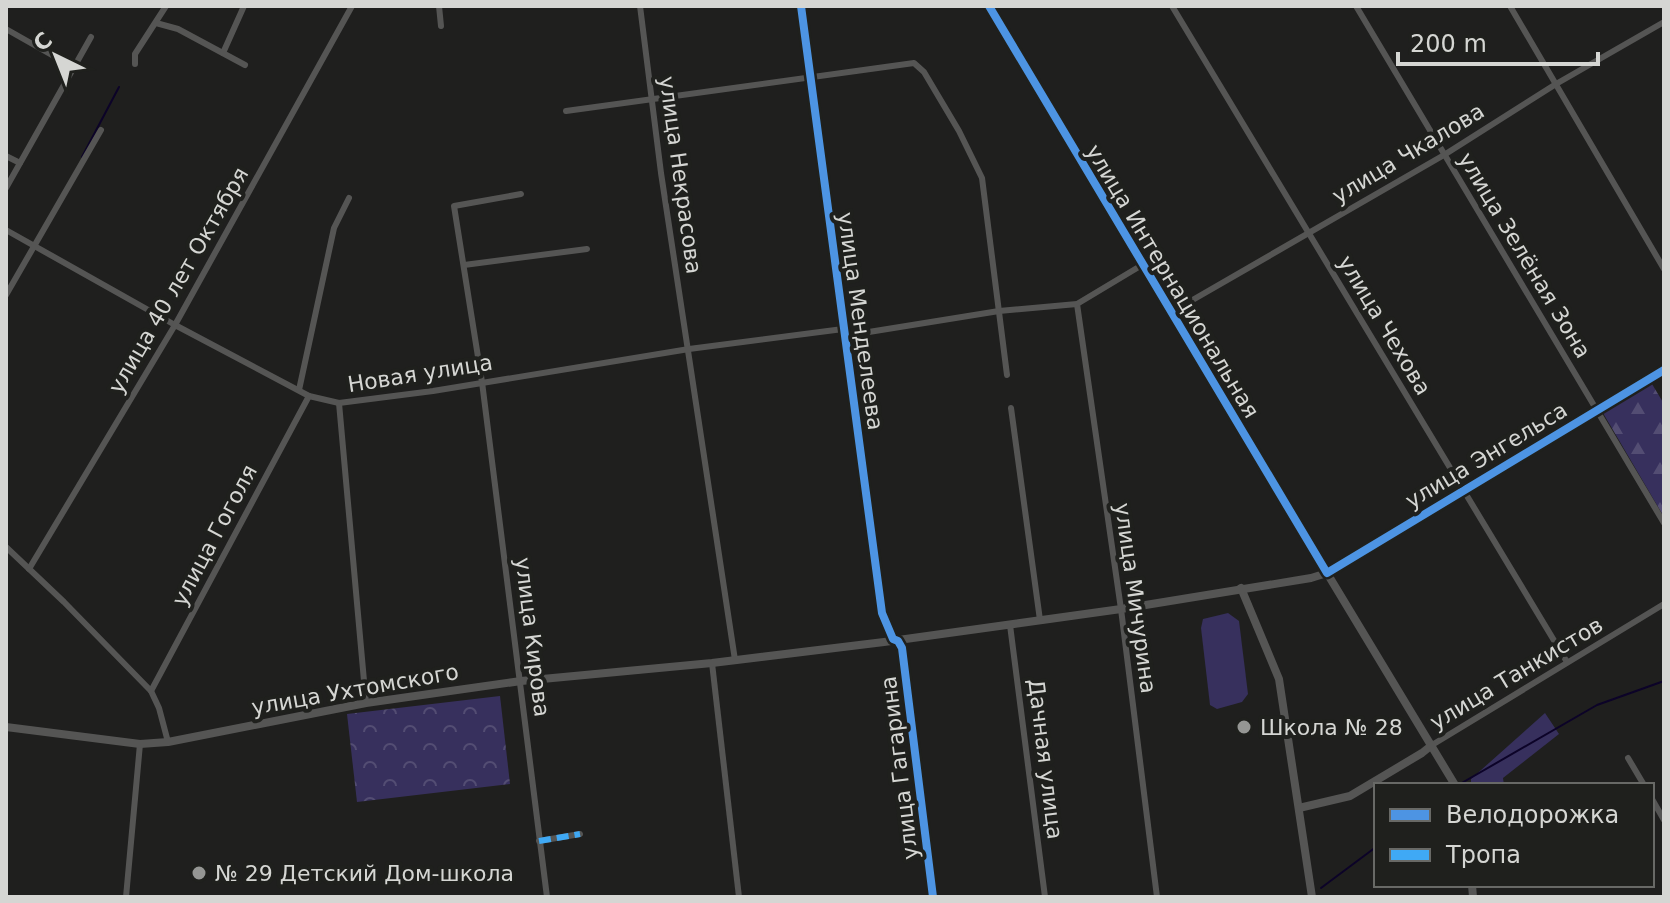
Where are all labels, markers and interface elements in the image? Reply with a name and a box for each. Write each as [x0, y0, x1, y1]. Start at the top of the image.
north arrow [16, 16, 96, 96]
scale bar [1398, 16, 1598, 66]
text: С [28, 27, 57, 56]
text: 200 m [1410, 30, 1487, 58]
street label: улица Некрасова [654, 74, 707, 276]
street label: улица Чкалова [1328, 98, 1489, 209]
street label: улица Интернациональная [1081, 140, 1264, 423]
street label: улица Зелёная Зона [1453, 148, 1596, 363]
street label: улица 40 лет Октября [103, 163, 253, 398]
street label: улица Менделеева [833, 210, 888, 432]
street label: улица Чехова [1333, 251, 1436, 400]
street label: Новая улица [346, 350, 494, 397]
street label: улица Энгельса [1401, 397, 1572, 514]
street label: улица Гоголя [167, 460, 262, 610]
street label: улица Мичурина [1110, 501, 1161, 695]
street label: улица Кирова [510, 556, 555, 718]
street label: улица Танкистов [1425, 612, 1607, 735]
street label: улица Ухтомского [250, 659, 461, 720]
street label: улица Гагарина [876, 675, 923, 861]
street label: Дачная улица [1023, 677, 1068, 841]
place label: Школа № 28 [1260, 715, 1403, 740]
marker: Школа № 28 [1235, 718, 1253, 736]
legend [1374, 783, 1654, 887]
text: Велодорожка [1446, 801, 1619, 829]
text: Тропа [1445, 841, 1521, 869]
place label: № 29 Детский Дом-школа [215, 861, 514, 886]
marker: № 29 Детский Дом-школа [190, 864, 208, 882]

